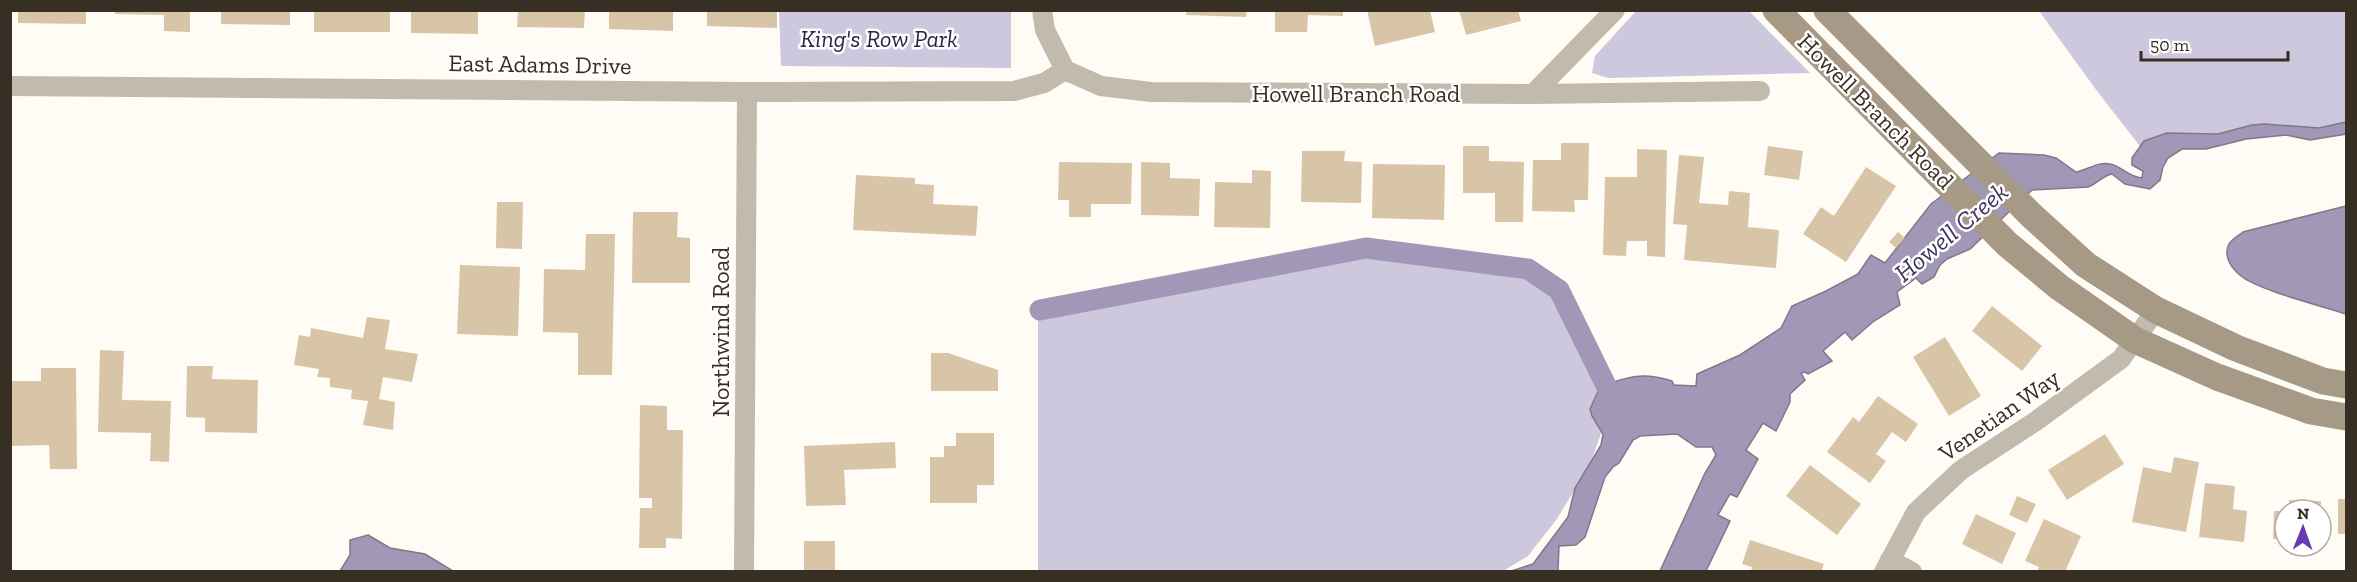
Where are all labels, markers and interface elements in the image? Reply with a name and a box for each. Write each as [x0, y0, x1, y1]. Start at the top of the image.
park label: King's Row Park [800, 24, 958, 53]
scale bar [2141, 24, 2288, 62]
street label: Howell Branch Road [1792, 27, 1960, 195]
text: 50 m [2150, 34, 2190, 56]
street label: East Adams Drive [448, 48, 632, 80]
street label: Howell Branch Road [1252, 79, 1460, 108]
water label: Howell Creek [1888, 175, 2014, 289]
street label: Northwind Road [706, 247, 735, 417]
street label: Venetian Way [1932, 362, 2066, 468]
north arrow [2273, 498, 2333, 558]
text: N [2297, 504, 2310, 523]

